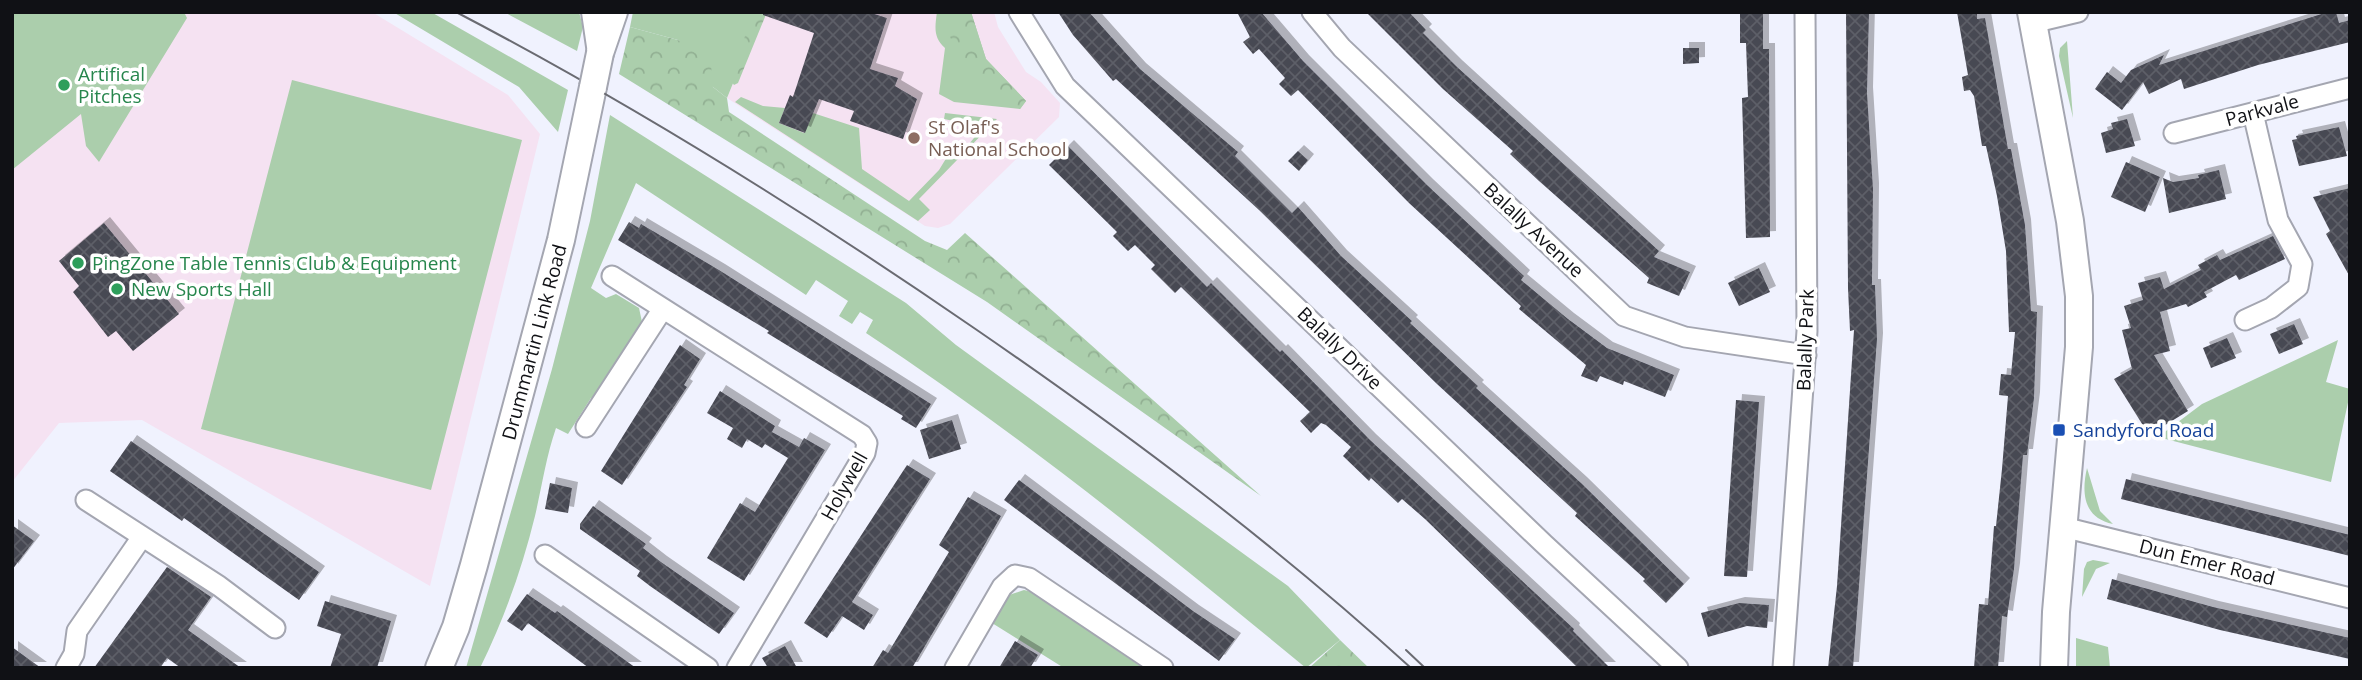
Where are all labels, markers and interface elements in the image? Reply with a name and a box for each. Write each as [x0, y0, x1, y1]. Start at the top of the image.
place label: Artifical Pitches [78, 61, 145, 109]
marker: Artifical Pitches [56, 77, 72, 93]
street label: Parkvale [2222, 88, 2302, 132]
place label: St Olaf's National School [928, 114, 1067, 162]
marker: St Olaf's National School [906, 130, 922, 146]
street label: Balally Avenue [1478, 177, 1590, 283]
street label: Drummartin Link Road [495, 241, 573, 443]
place label: PingZone Table Tennis Club & Equipment [92, 250, 457, 276]
marker: PingZone Table Tennis Club & Equipment [70, 255, 86, 271]
place label: New Sports Hall [131, 276, 272, 302]
marker: New Sports Hall [109, 281, 125, 297]
street label: Balally Park [1790, 289, 1820, 391]
street label: Balally Drive [1292, 301, 1388, 395]
place label: Sandyford Road [2073, 417, 2214, 443]
marker: Sandyford Road [2051, 422, 2067, 438]
street label: Holywell [815, 447, 873, 525]
street label: Dun Emer Road [2136, 533, 2278, 591]

